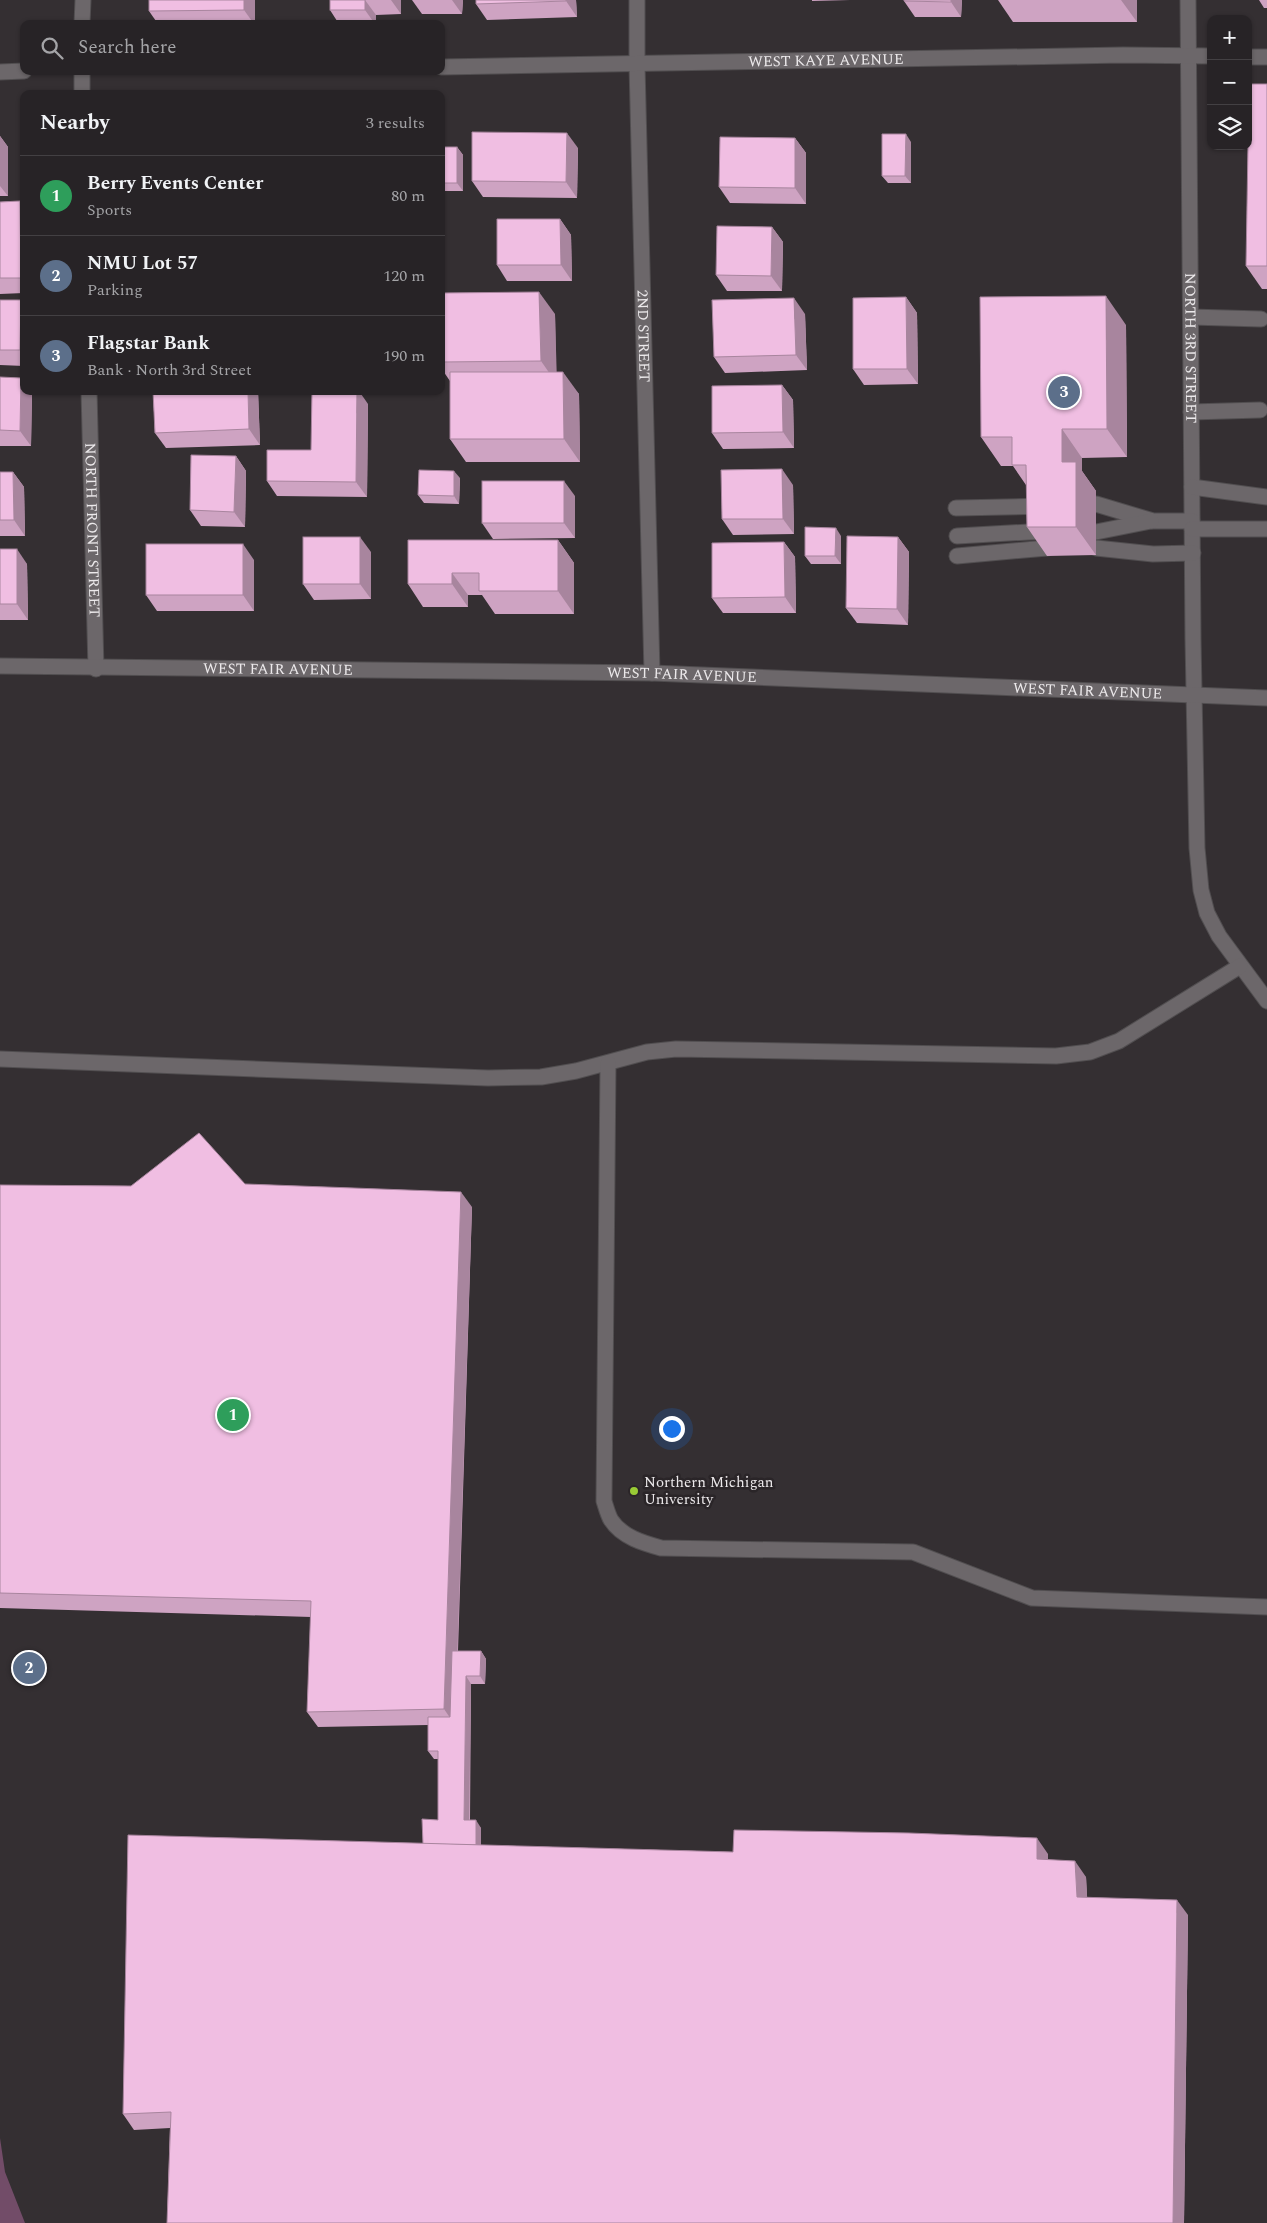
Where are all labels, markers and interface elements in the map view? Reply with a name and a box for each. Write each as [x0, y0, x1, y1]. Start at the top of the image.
map controls [1207, 15, 1252, 150]
button: + [1207, 15, 1252, 60]
search box [20, 20, 445, 75]
text: Search here [78, 33, 177, 62]
icon: search [38, 34, 66, 62]
street label: WEST KAYE AVENUE [748, 47, 904, 73]
button: − [1207, 60, 1252, 105]
button: layers [1207, 105, 1252, 150]
text: Nearby [40, 107, 110, 139]
text: 3 results [366, 111, 425, 135]
text: Berry Events Center [87, 169, 263, 198]
text: 1 [52, 184, 60, 208]
text: 80 m [391, 184, 425, 208]
text: Sports [87, 198, 132, 222]
text: NMU Lot 57 [87, 249, 198, 278]
text: 2 [52, 264, 60, 288]
text: 120 m [383, 264, 425, 288]
street label: NORTH 3RD STREET [1179, 273, 1203, 423]
text: Parking [87, 278, 143, 302]
street label: 2ND STREET [631, 289, 656, 382]
text: Flagstar Bank [87, 329, 210, 358]
text: 3 [52, 344, 60, 368]
text: 190 m [383, 344, 425, 368]
text: Bank · North 3rd Street [87, 358, 252, 382]
pin: 3 [1048, 373, 1080, 411]
street label: NORTH FRONT STREET [79, 442, 106, 618]
street label: WEST FAIR AVENUE [203, 657, 353, 681]
street label: WEST FAIR AVENUE [607, 661, 757, 689]
street label: WEST FAIR AVENUE [1012, 676, 1163, 705]
pin: 1 [217, 1396, 249, 1434]
your location [659, 1416, 685, 1442]
place label: Northern Michigan University [644, 1471, 774, 1511]
marker: Northern Michigan University [628, 1485, 640, 1497]
pin: 2 [13, 1649, 45, 1687]

